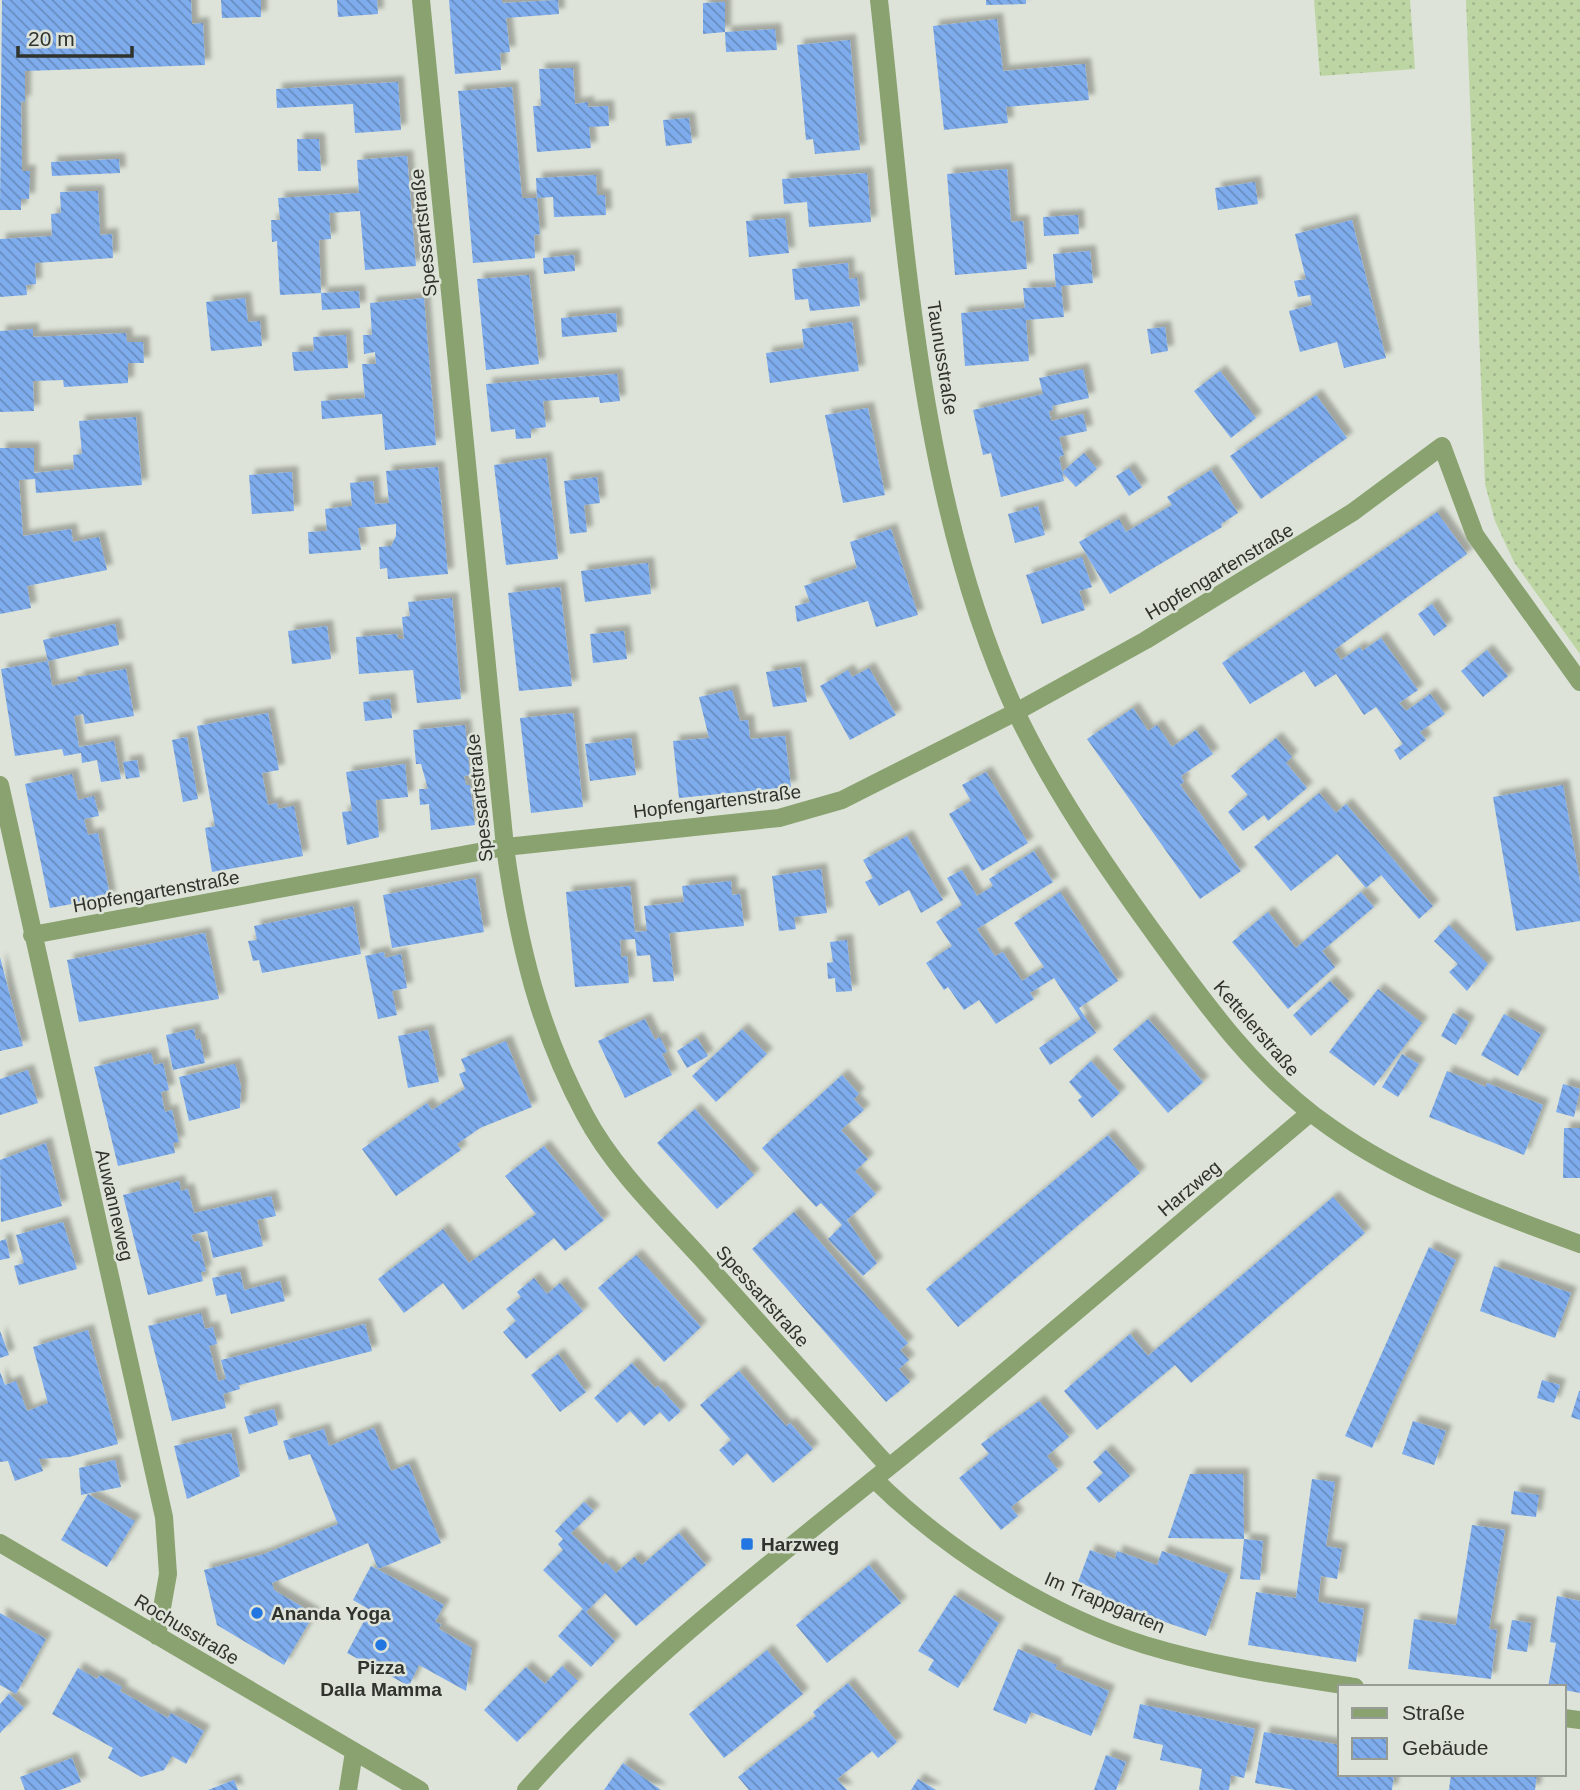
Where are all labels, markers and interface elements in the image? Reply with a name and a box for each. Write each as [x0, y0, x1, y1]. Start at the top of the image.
scale bar [18, 14, 131, 58]
text: 20 m [28, 27, 75, 50]
street label: Spessartstraße [406, 168, 441, 298]
street label: Taunusstraße [923, 300, 962, 417]
street label: Hopfengartenstraße [1141, 519, 1297, 624]
street label: Spessartstraße [462, 733, 497, 863]
street label: Hopfengartenstraße [632, 781, 802, 822]
street label: Hopfengartenstraße [71, 866, 241, 917]
street label: Kettelerstraße [1210, 976, 1304, 1080]
street label: Auwanneweg [91, 1147, 138, 1263]
street label: Harzweg [1154, 1156, 1225, 1221]
street label: Spessartstraße [712, 1241, 814, 1351]
place label: Harzweg [761, 1534, 839, 1555]
marker: Harzweg [739, 1536, 755, 1552]
street label: Im Trappgarten [1041, 1568, 1168, 1637]
street label: Rochusstraße [131, 1590, 243, 1669]
place label: Ananda Yoga [271, 1603, 391, 1624]
marker: Ananda Yoga [249, 1605, 265, 1621]
marker: Pizza Dalla Mamma [373, 1637, 389, 1653]
place label: Pizza Dalla Mamma [320, 1657, 442, 1700]
legend [1338, 1685, 1566, 1776]
text: Straße [1402, 1701, 1465, 1724]
text: Gebäude [1402, 1736, 1488, 1759]

